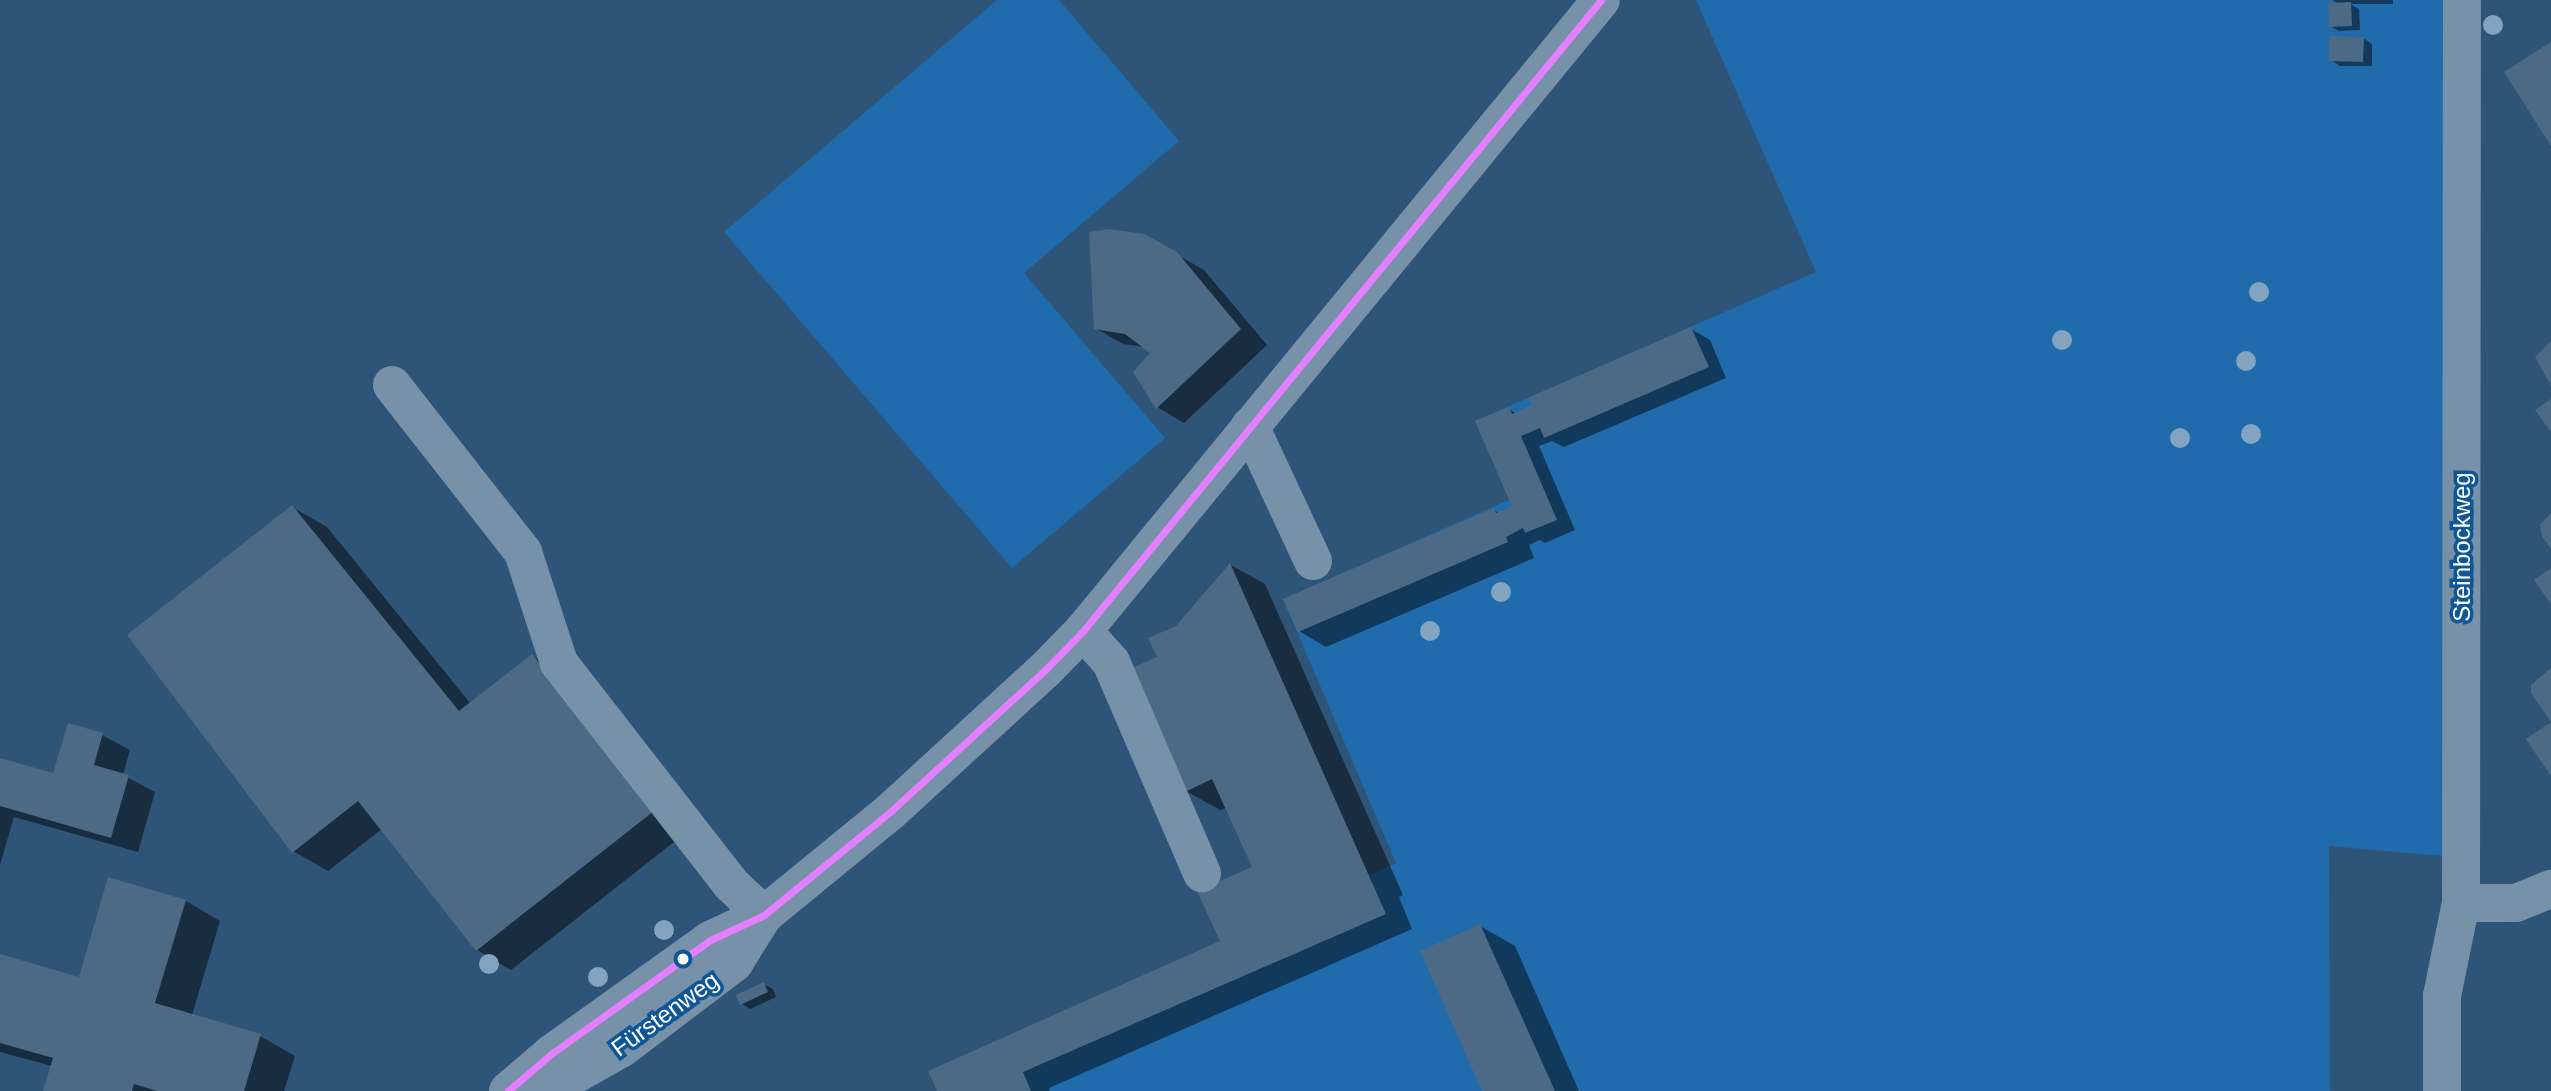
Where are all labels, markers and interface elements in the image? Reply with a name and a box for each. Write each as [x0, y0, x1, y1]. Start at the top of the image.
street label: Steinbockweg [2448, 472, 2476, 622]
unlabelled marker [676, 952, 690, 966]
street label: Fürstenweg [606, 965, 724, 1063]

